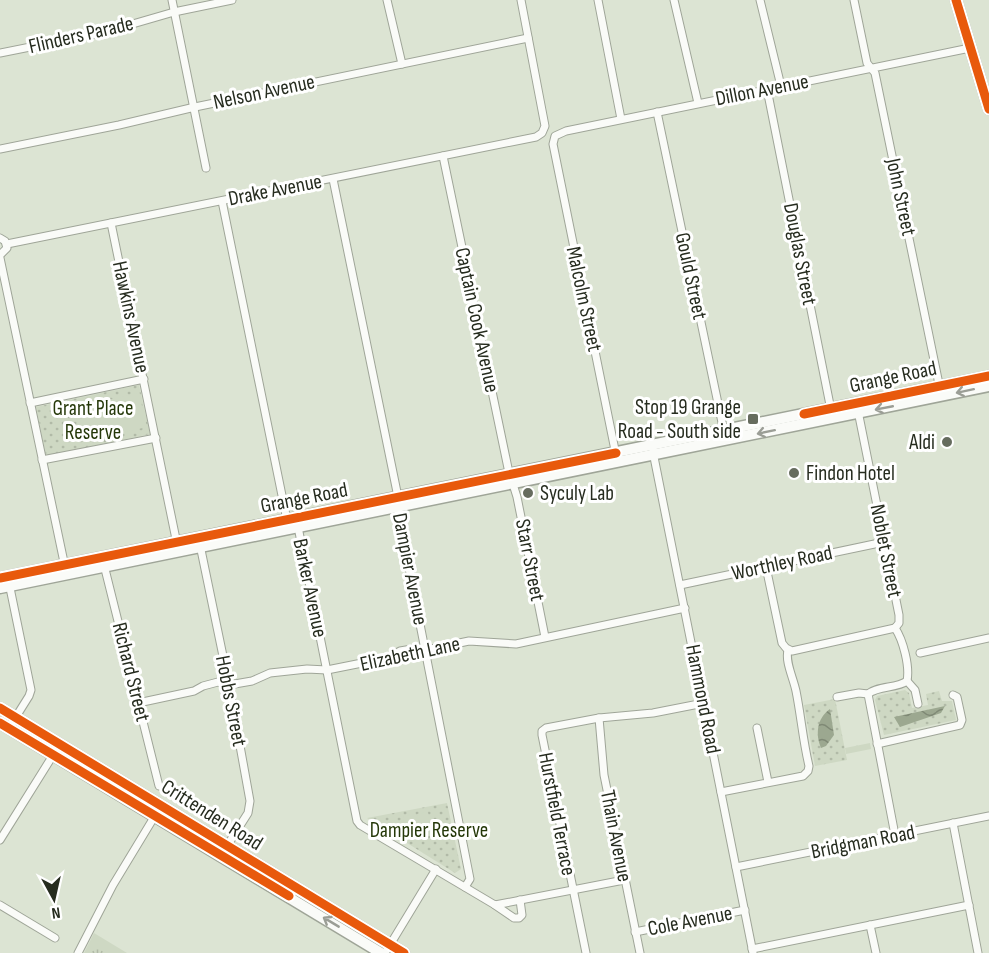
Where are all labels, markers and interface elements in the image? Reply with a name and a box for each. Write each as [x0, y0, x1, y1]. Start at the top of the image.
street label: Flinders Parade [26, 11, 136, 59]
street label: Nelson Avenue [211, 69, 317, 115]
street label: Dillon Avenue [713, 69, 811, 111]
street label: John Street [880, 155, 921, 238]
street label: Drake Avenue [226, 169, 324, 211]
street label: Douglas Street [778, 201, 822, 307]
street label: Gould Street [670, 230, 712, 322]
street label: Malcolm Street [561, 244, 607, 354]
street label: Captain Cook Avenue [449, 245, 505, 395]
street label: Hawkins Avenue [107, 259, 155, 375]
street label: Grange Road [847, 356, 939, 398]
one-way arrow [956, 386, 975, 398]
place label: Stop 19 Grange Road - South side [618, 395, 741, 444]
park label: Grant Place Reserve [53, 396, 133, 445]
one-way arrow [875, 403, 894, 414]
marker: Stop 19 Grange Road - South side [746, 412, 760, 426]
one-way arrow [757, 427, 776, 438]
place label: Aldi [908, 430, 935, 455]
marker: Aldi [940, 435, 954, 449]
place label: Findon Hotel [806, 461, 895, 486]
marker: Findon Hotel [787, 466, 801, 480]
street label: Grange Road [258, 477, 350, 519]
place label: Syculy Lab [540, 481, 614, 506]
marker: Syculy Lab [521, 486, 535, 500]
street label: Noblet Street [865, 502, 907, 600]
street label: Dampier Avenue [387, 511, 433, 627]
street label: Starr Street [510, 517, 550, 603]
street label: Barker Avenue [287, 536, 333, 640]
street label: Worthley Road [729, 540, 835, 586]
street label: Richard Street [107, 620, 155, 724]
street label: Elizabeth Lane [358, 631, 462, 677]
street label: Hammond Road [680, 642, 726, 756]
street label: Hobbs Street [210, 653, 252, 749]
street label: Hurstfield Terrace [533, 750, 581, 878]
street label: Crittenden Road [157, 774, 267, 856]
street label: Thain Avenue [595, 788, 637, 884]
park label: Dampier Reserve [370, 818, 488, 843]
street label: Bridgman Road [809, 820, 917, 864]
north arrow [24, 869, 84, 929]
street label: Cole Avenue [646, 901, 734, 941]
text: N [50, 902, 61, 922]
one-way arrow [323, 916, 340, 928]

